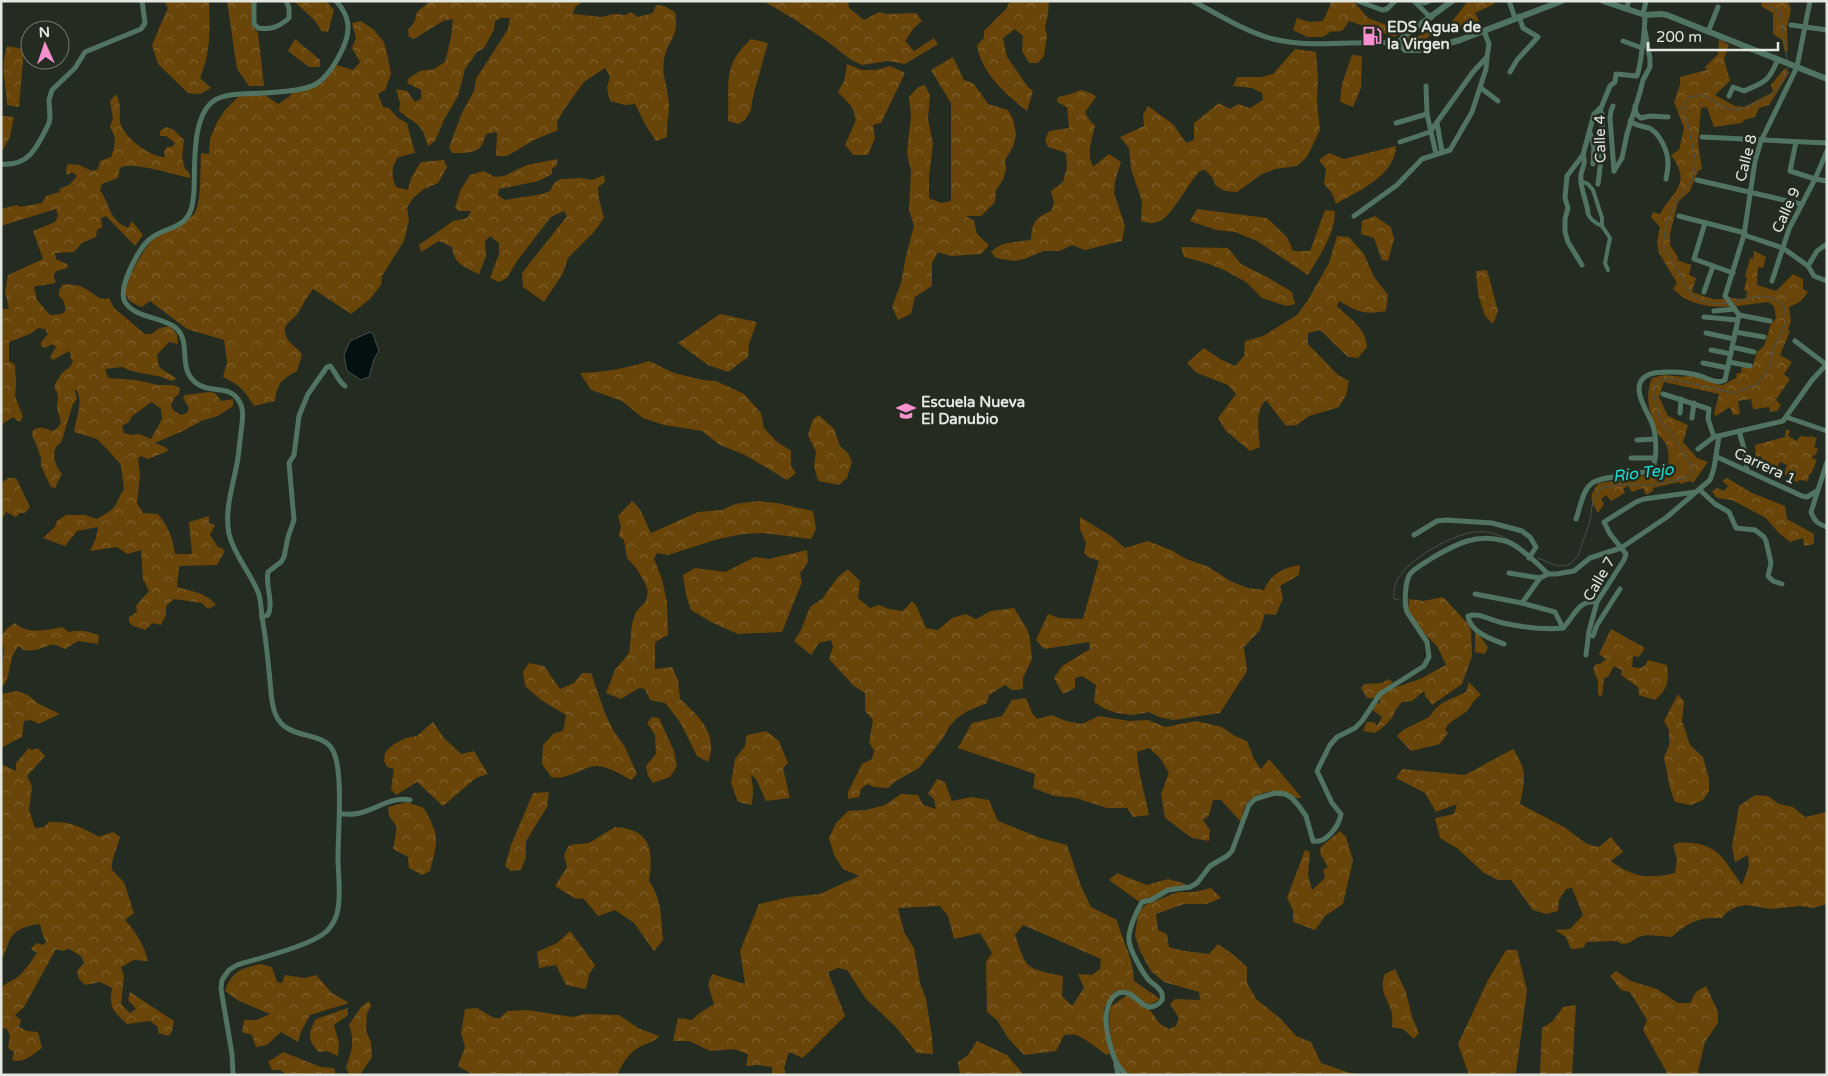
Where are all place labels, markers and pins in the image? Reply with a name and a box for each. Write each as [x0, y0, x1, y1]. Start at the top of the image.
place label: EDS Agua de la Virgen [1387, 18, 1481, 54]
fuel station icon: EDS Agua de la Virgen [1361, 25, 1383, 47]
place label: Escuela Nueva El Danubio [921, 393, 1025, 428]
school or university icon: Escuela Nueva El Danubio [895, 400, 917, 422]

